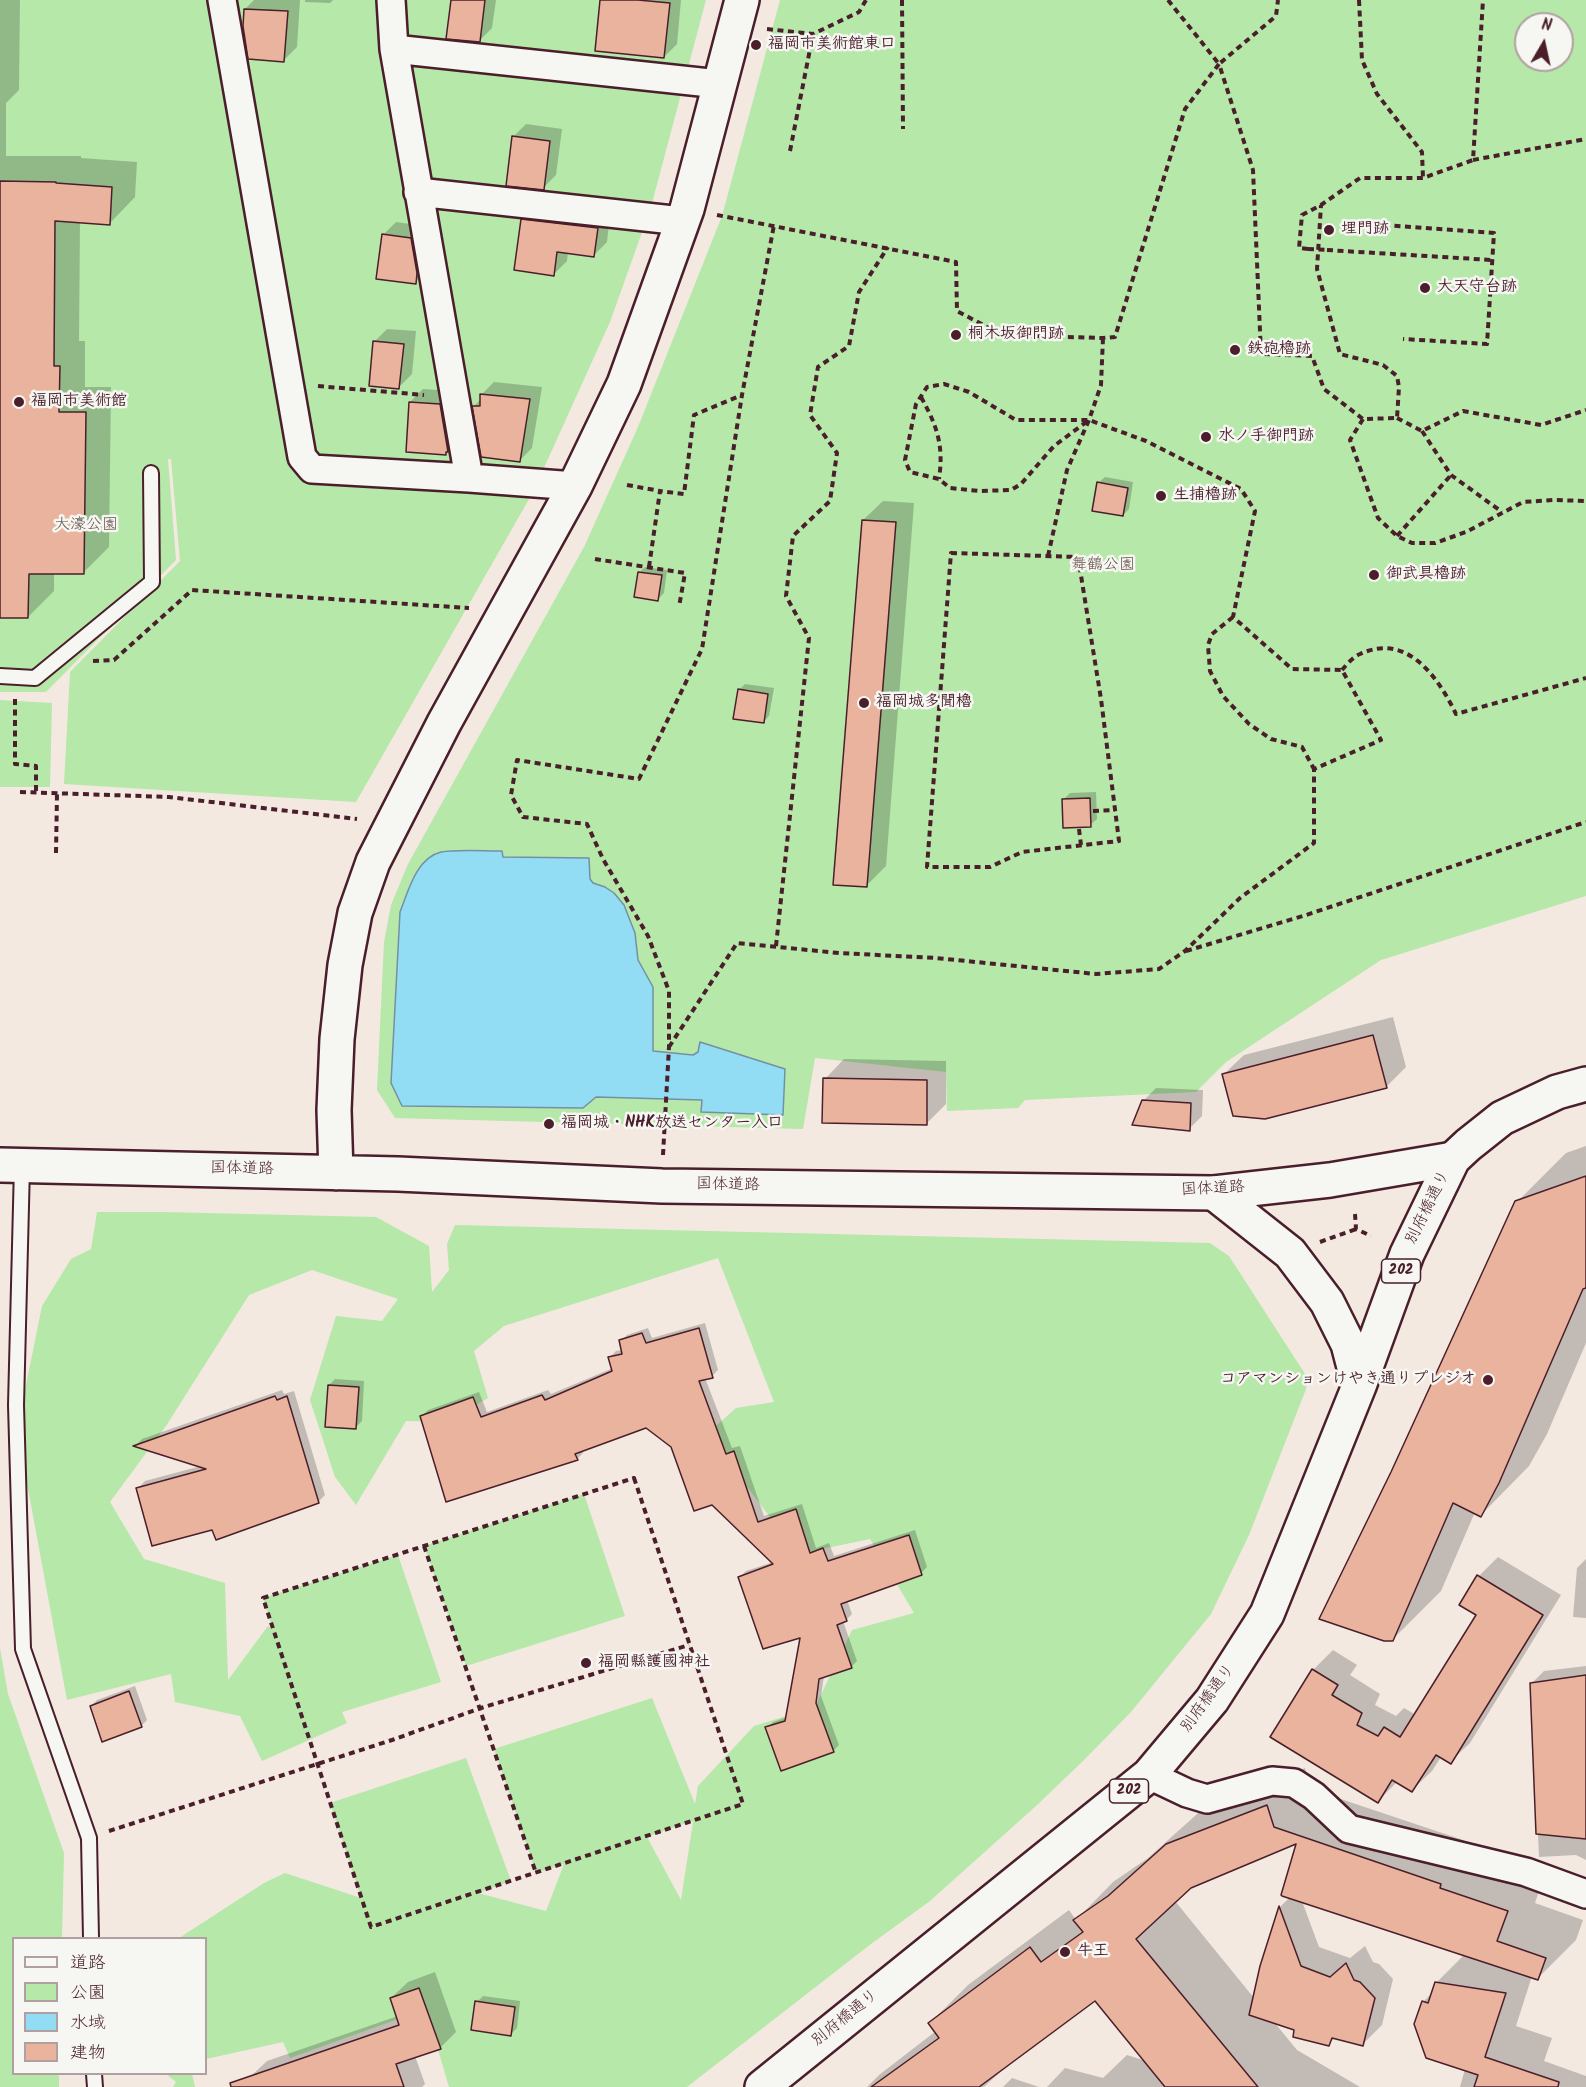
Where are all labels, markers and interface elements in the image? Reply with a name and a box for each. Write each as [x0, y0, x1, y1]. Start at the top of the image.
north arrow [1514, 12, 1574, 72]
text: N [1540, 13, 1554, 39]
place label: 福岡市美術館東口 [768, 35, 896, 55]
marker: 福岡市美術館東口 [749, 38, 763, 52]
place label: 埋門跡 [1341, 220, 1389, 240]
marker: 埋門跡 [1322, 223, 1336, 237]
place label: 大天守台跡 [1437, 278, 1517, 298]
marker: 大天守台跡 [1418, 281, 1432, 295]
place label: 桐木坂御門跡 [968, 325, 1064, 345]
marker: 桐木坂御門跡 [949, 328, 963, 342]
place label: 鉄砲櫓跡 [1247, 340, 1311, 360]
marker: 鉄砲櫓跡 [1228, 343, 1242, 357]
place label: 福岡市美術館 [31, 392, 127, 412]
marker: 福岡市美術館 [12, 395, 26, 409]
place label: 水ノ手御門跡 [1218, 427, 1314, 447]
marker: 水ノ手御門跡 [1199, 430, 1213, 444]
place label: 生捕櫓跡 [1173, 486, 1237, 506]
marker: 生捕櫓跡 [1154, 489, 1168, 503]
park label: 大濠公園 [54, 516, 118, 536]
park label: 舞鶴公園 [1071, 556, 1135, 576]
place label: 御武具櫓跡 [1386, 565, 1466, 585]
marker: 御武具櫓跡 [1367, 568, 1381, 582]
place label: 福岡城多聞櫓 [876, 693, 972, 713]
marker: 福岡城多聞櫓 [857, 696, 871, 710]
place label: 福岡城・NHK放送センター入口 [561, 1114, 783, 1134]
marker: 福岡城・NHK放送センター入口 [542, 1117, 556, 1131]
street label: 国体道路 [210, 1160, 274, 1180]
street label: 別府橋通り [1403, 1168, 1455, 1248]
street label: 国体道路 [696, 1176, 760, 1196]
street label: 国体道路 [1181, 1179, 1245, 1201]
road number: 202 [1382, 1259, 1420, 1283]
place label: コアマンションけやき通りプレジオ [1220, 1370, 1476, 1390]
marker: コアマンションけやき通りプレジオ [1481, 1373, 1495, 1387]
place label: 福岡縣護國神社 [598, 1653, 710, 1673]
marker: 福岡縣護國神社 [579, 1656, 593, 1670]
street label: 別府橋通り [1178, 1661, 1240, 1737]
road number: 202 [1110, 1779, 1148, 1803]
legend [12, 1937, 207, 2075]
place label: 牛王 [1077, 1942, 1109, 1962]
marker: 牛王 [1058, 1945, 1072, 1959]
text: 道路 [70, 1949, 106, 1978]
text: 公園 [70, 1979, 106, 2008]
street label: 別府橋通り [809, 1986, 883, 2052]
text: 水域 [70, 2009, 106, 2038]
text: 建物 [70, 2039, 106, 2068]

